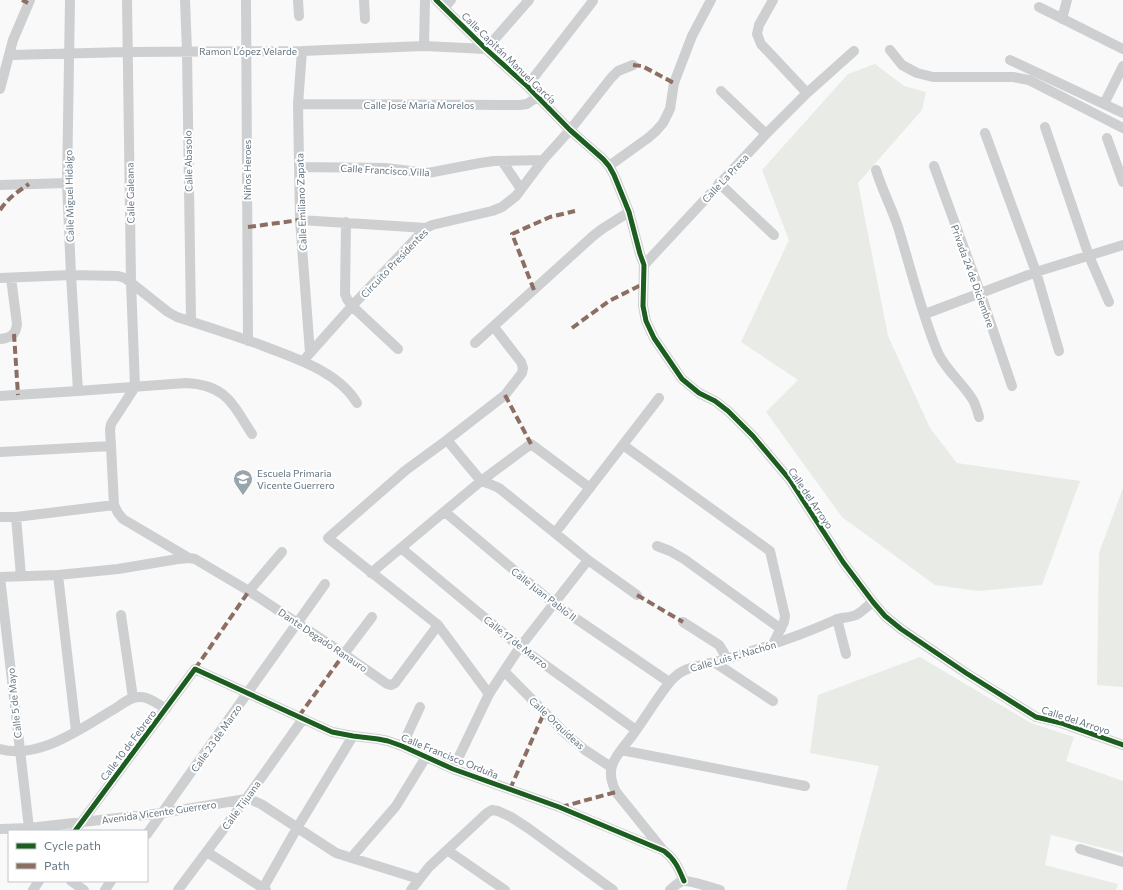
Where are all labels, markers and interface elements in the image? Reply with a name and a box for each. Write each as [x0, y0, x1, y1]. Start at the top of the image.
street label: Calle Capitán Manuel García [459, 10, 559, 106]
street label: Ramon López Velarde [199, 45, 297, 57]
street label: Calle José María Morelos [364, 99, 475, 111]
street label: Calle Abasolo [181, 130, 195, 192]
street label: Niños Heroes [241, 139, 253, 200]
street label: Calle Miguel Hidalgo [62, 150, 76, 242]
street label: Calle La Presa [699, 151, 751, 205]
street label: Calle Emiliano Zapata [293, 153, 309, 251]
street label: Calle Galeana [123, 162, 137, 224]
street label: Calle Francisco Villa [340, 162, 430, 178]
street label: Privada 24 de Diciembre [949, 223, 997, 329]
street label: Circuito Presidentes [358, 226, 430, 300]
street label: Calle del Arroyo [786, 465, 836, 531]
place label: Escuela Primaria Vicente Guerrero [257, 467, 335, 491]
school or university icon: Escuela Primaria Vicente Guerrero [232, 468, 254, 496]
street label: Calle Juan Pablo II [509, 565, 579, 623]
street label: Dante Degado Ranauro [276, 606, 370, 674]
street label: Calle 17 de Marzo [481, 613, 551, 671]
street label: Calle Luis F. Nachón [689, 638, 777, 674]
street label: Calle 5 de Mayo [4, 667, 24, 739]
street label: Calle Orquídeas [527, 694, 587, 752]
street label: Calle 23 de Marzo [188, 702, 244, 774]
street label: Calle del Arroyo [1040, 703, 1112, 737]
street label: Calle 10 de Febrero [97, 707, 159, 783]
street label: Calle Francisco Orduña [400, 731, 500, 781]
street label: Calle Tijuana [219, 778, 263, 832]
street label: Avenida Vicente Guerrero [101, 798, 217, 826]
legend [8, 830, 148, 882]
text: Cycle path [44, 838, 101, 852]
text: Path [44, 858, 70, 872]

